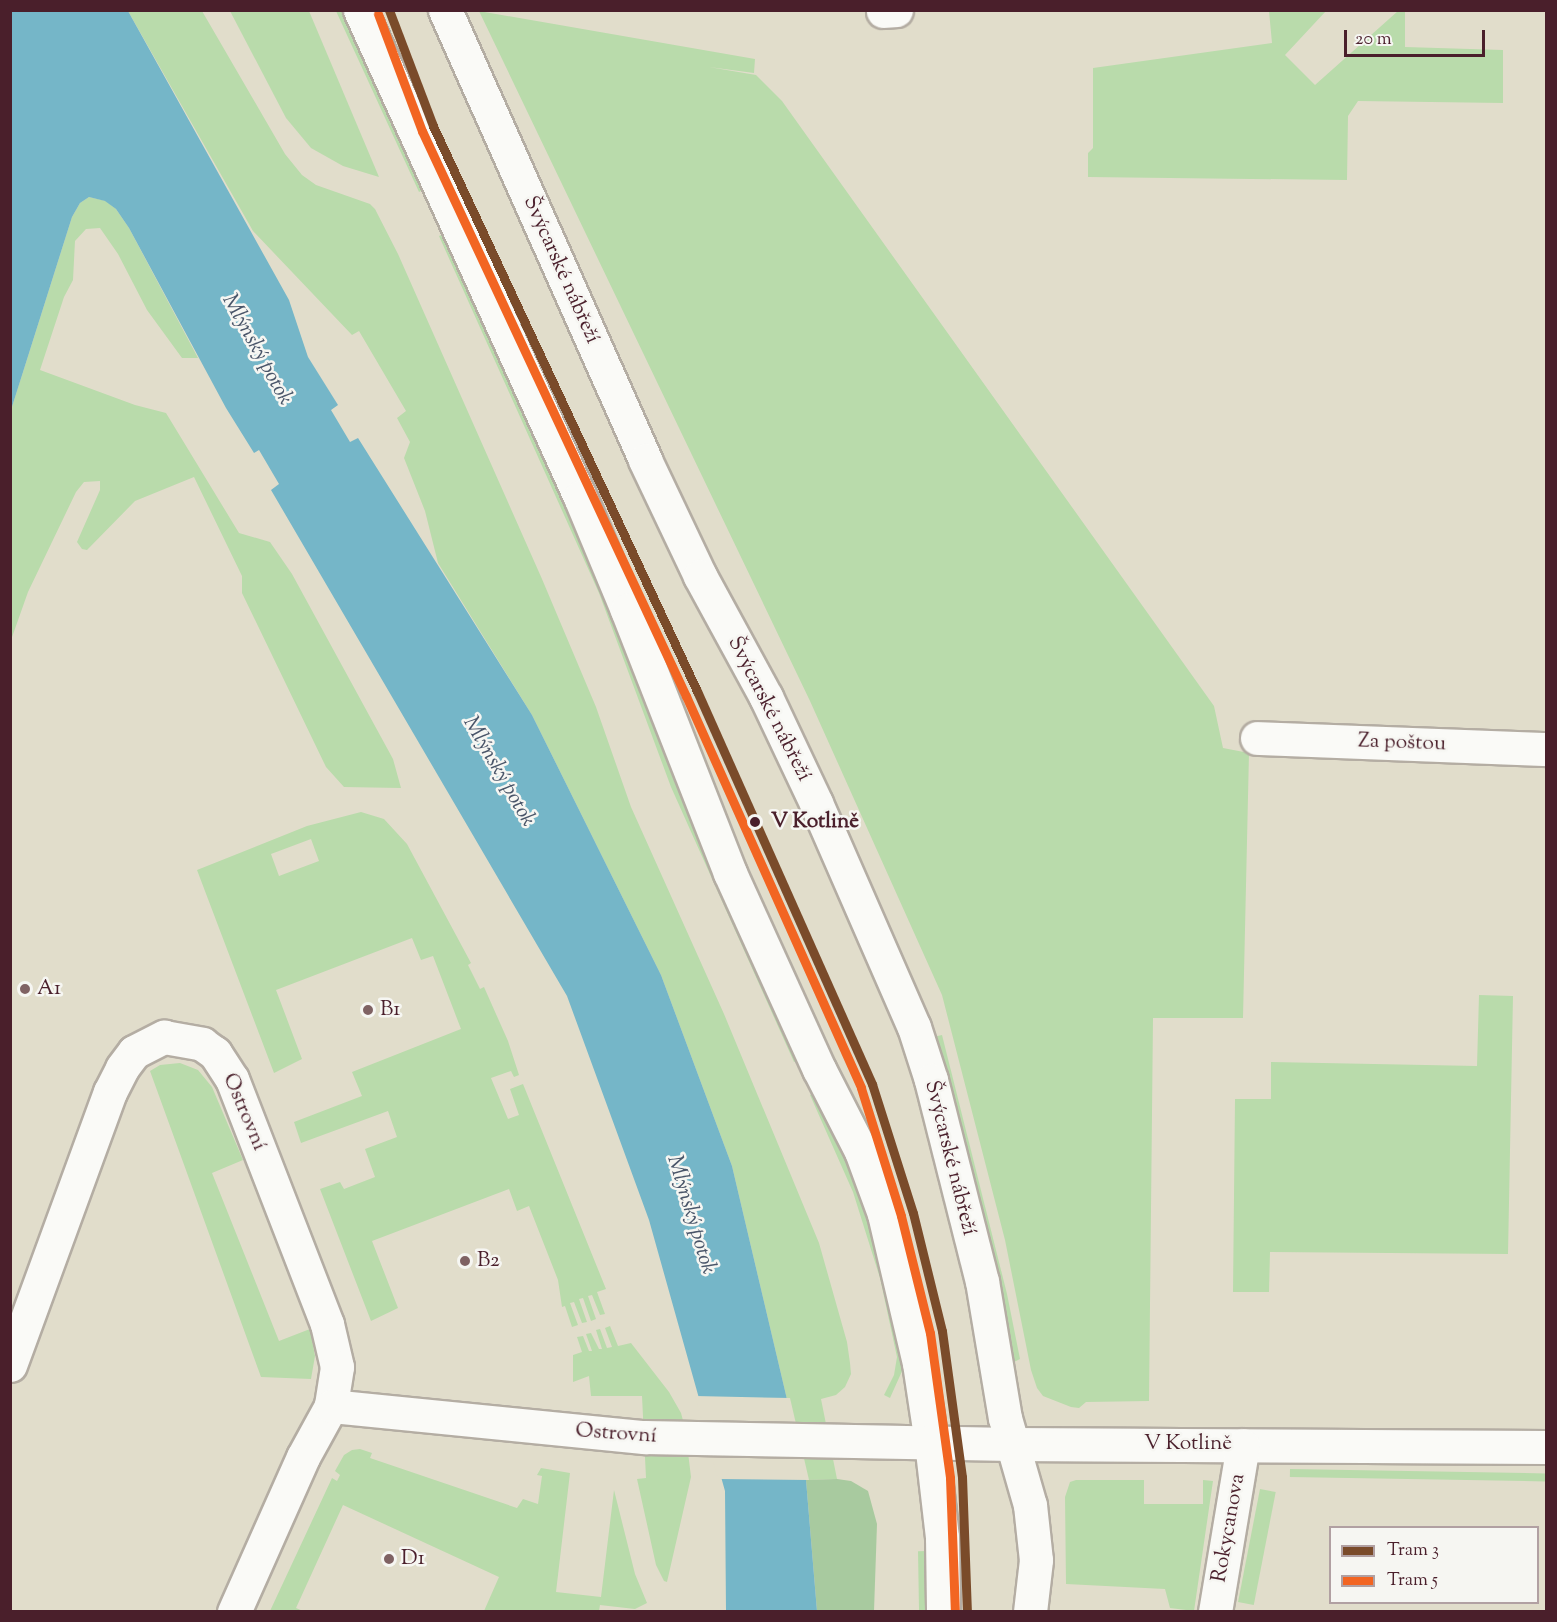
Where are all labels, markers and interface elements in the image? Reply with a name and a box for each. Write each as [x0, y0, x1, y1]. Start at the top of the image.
scale bar [1347, 18, 1488, 56]
text: 20 m [1355, 27, 1392, 53]
street label: Švýcarské nábřeží [517, 192, 605, 348]
water label: Mlýnský potok [215, 290, 297, 410]
street label: Švýcarské nábřeží [722, 633, 816, 785]
water label: Mlýnský potok [456, 712, 540, 832]
street label: Za poštou [1358, 729, 1446, 757]
place label: V Kotlině [771, 809, 859, 835]
marker: V Kotlině [744, 811, 766, 833]
place label: A1 [37, 976, 61, 1002]
marker: A1 [18, 982, 32, 996]
place label: B1 [380, 997, 400, 1023]
marker: B1 [361, 1003, 375, 1017]
street label: Ostrovní [216, 1070, 272, 1154]
street label: Švýcarské nábřeží [919, 1078, 981, 1238]
water label: Mlýnský potok [659, 1152, 721, 1278]
place label: B2 [477, 1248, 500, 1274]
marker: B2 [458, 1254, 472, 1268]
street label: Ostrovní [574, 1419, 658, 1449]
street label: V Kotlině [1144, 1431, 1232, 1457]
street label: Rokycanova [1207, 1472, 1251, 1584]
legend [1329, 1526, 1539, 1604]
text: Tram 3 [1387, 1538, 1439, 1564]
place label: D1 [401, 1546, 425, 1572]
marker: D1 [382, 1552, 396, 1566]
text: Tram 5 [1387, 1568, 1438, 1594]

